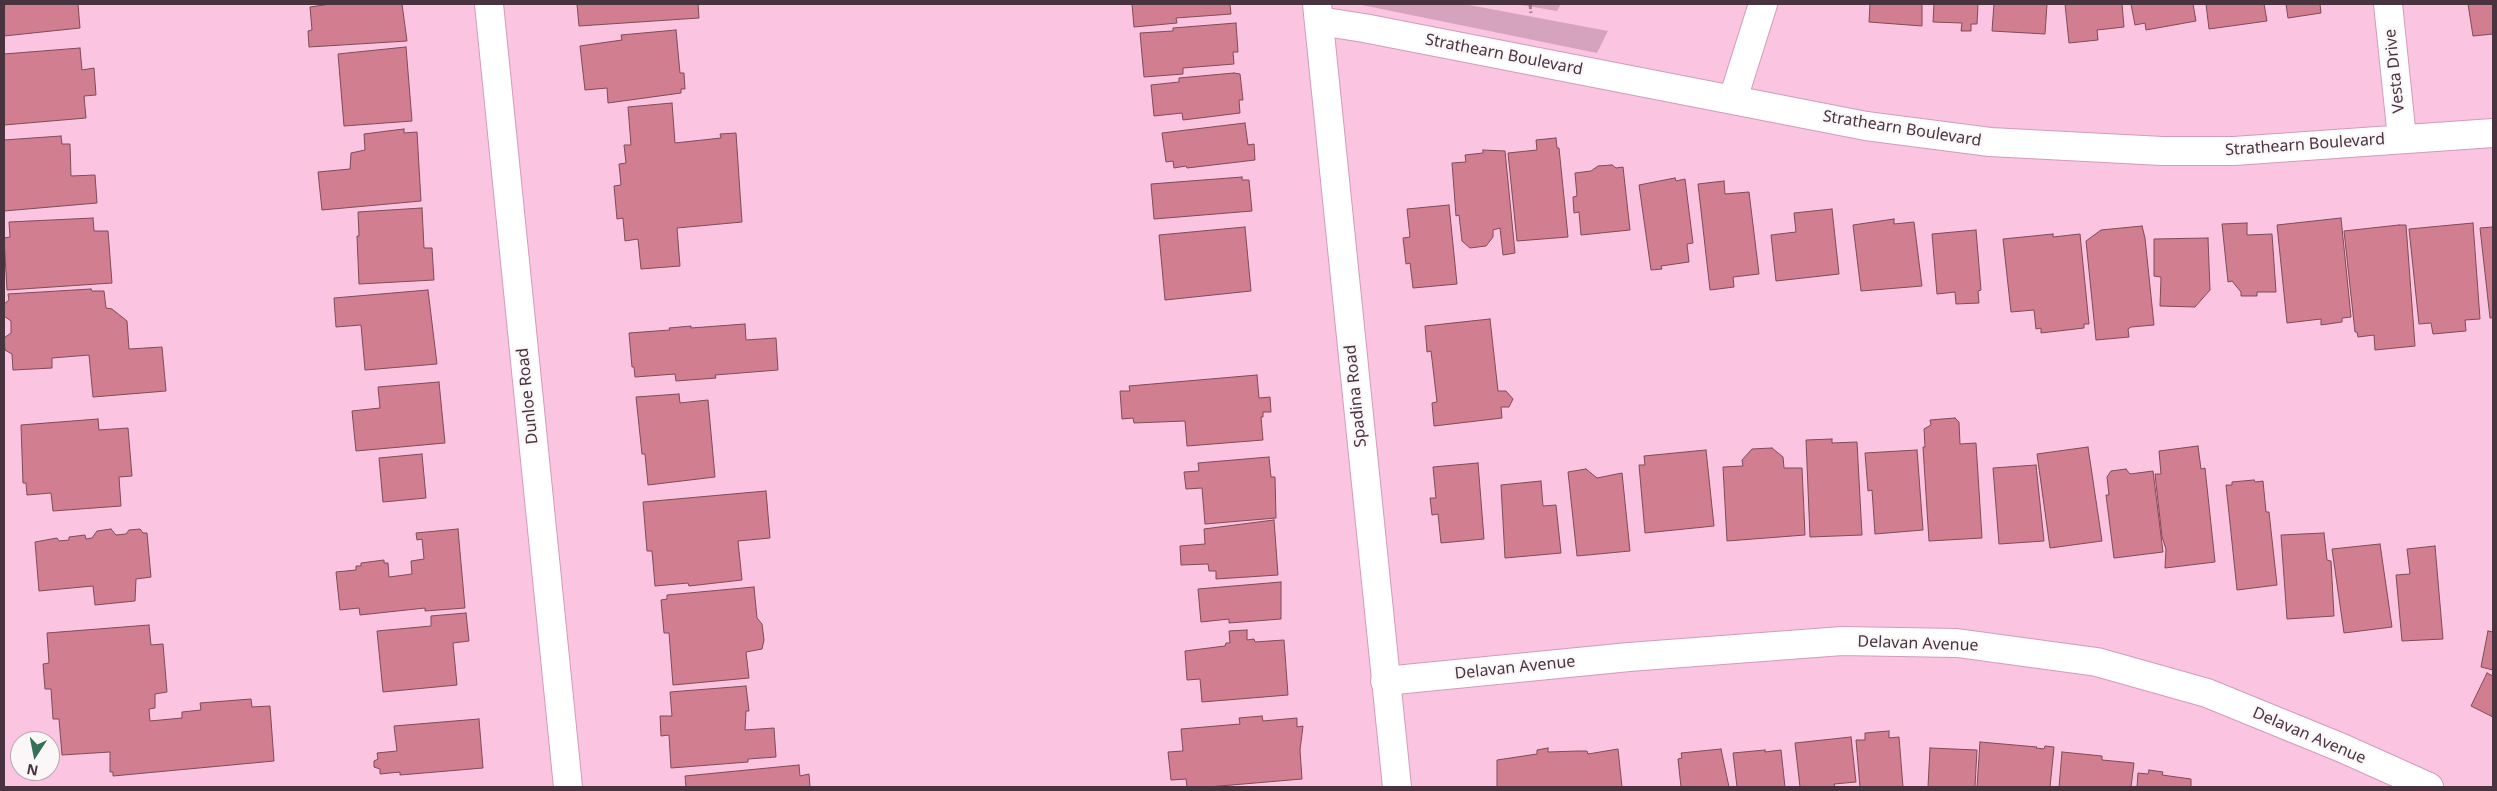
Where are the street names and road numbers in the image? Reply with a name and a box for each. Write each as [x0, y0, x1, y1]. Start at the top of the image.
street label: Vesta Drive [2381, 28, 2409, 114]
street label: Strathearn Boulevard [1424, 30, 1584, 80]
street label: Strathearn Boulevard [1821, 107, 1983, 151]
street label: Strathearn Boulevard [2224, 130, 2386, 160]
street label: Spadina Road [1341, 344, 1371, 448]
street label: Dunloe Road [513, 347, 543, 445]
street label: Delavan Avenue [1857, 632, 1979, 656]
street label: Delavan Avenue [1454, 652, 1576, 684]
street label: Delavan Avenue [2249, 703, 2369, 769]

